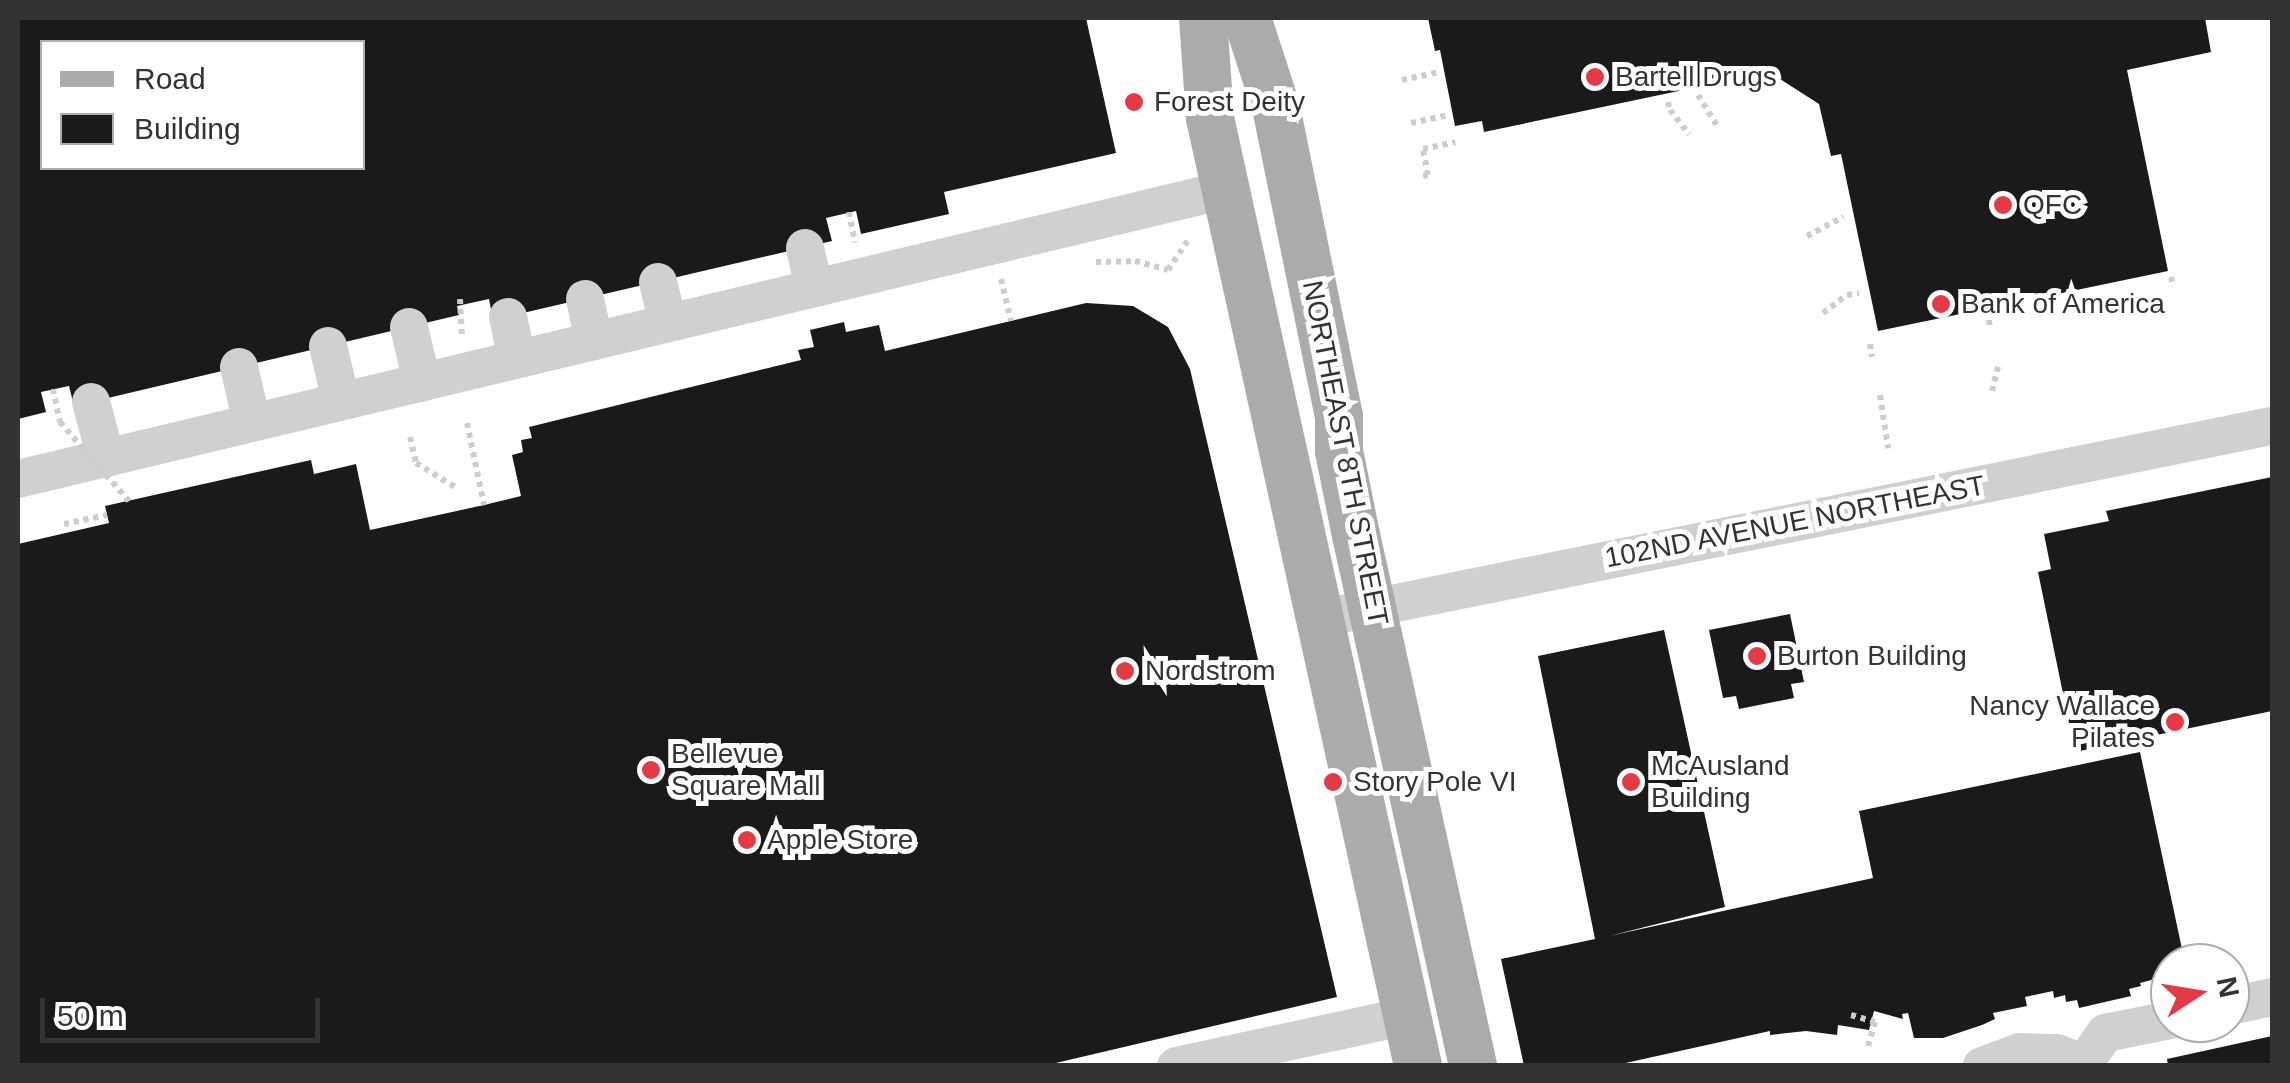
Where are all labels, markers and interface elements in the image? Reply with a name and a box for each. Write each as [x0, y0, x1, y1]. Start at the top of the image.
legend [40, 40, 365, 170]
place label: Bartell Drugs [1615, 60, 1777, 94]
text: Road [134, 62, 206, 95]
marker: Bartell Drugs [1584, 66, 1606, 88]
place label: Forest Deity [1154, 85, 1305, 119]
marker: Forest Deity [1123, 91, 1145, 113]
text: Building [134, 112, 241, 145]
place label: QFC [2023, 188, 2082, 222]
marker: QFC [1992, 194, 2014, 216]
street label: NORTHEAST 8TH STREET [1295, 277, 1395, 629]
place label: Bank of America [1961, 287, 2166, 321]
marker: Bank of America [1930, 293, 1952, 315]
street label: 102ND AVENUE NORTHEAST [1601, 468, 1989, 576]
place label: Burton Building [1777, 639, 1967, 673]
marker: Burton Building [1746, 645, 1768, 667]
place label: Nordstrom [1145, 654, 1276, 688]
marker: Nordstrom [1114, 660, 1136, 682]
place label: Nancy Wallace Pilates [1969, 689, 2155, 755]
marker: Nancy Wallace Pilates [2164, 711, 2186, 733]
place label: Bellevue Square Mall [671, 737, 820, 803]
place label: McAusland Building [1651, 749, 1790, 815]
marker: Bellevue Square Mall [640, 759, 662, 781]
place label: Story Pole VI [1353, 765, 1516, 799]
marker: Story Pole VI [1322, 771, 1344, 793]
marker: McAusland Building [1620, 771, 1642, 793]
place label: Apple Store [767, 823, 913, 857]
marker: Apple Store [736, 829, 758, 851]
north arrow [2150, 943, 2250, 1043]
text: N [2211, 974, 2245, 1000]
scale bar [45, 978, 325, 1040]
text: 50 m [57, 999, 124, 1032]

